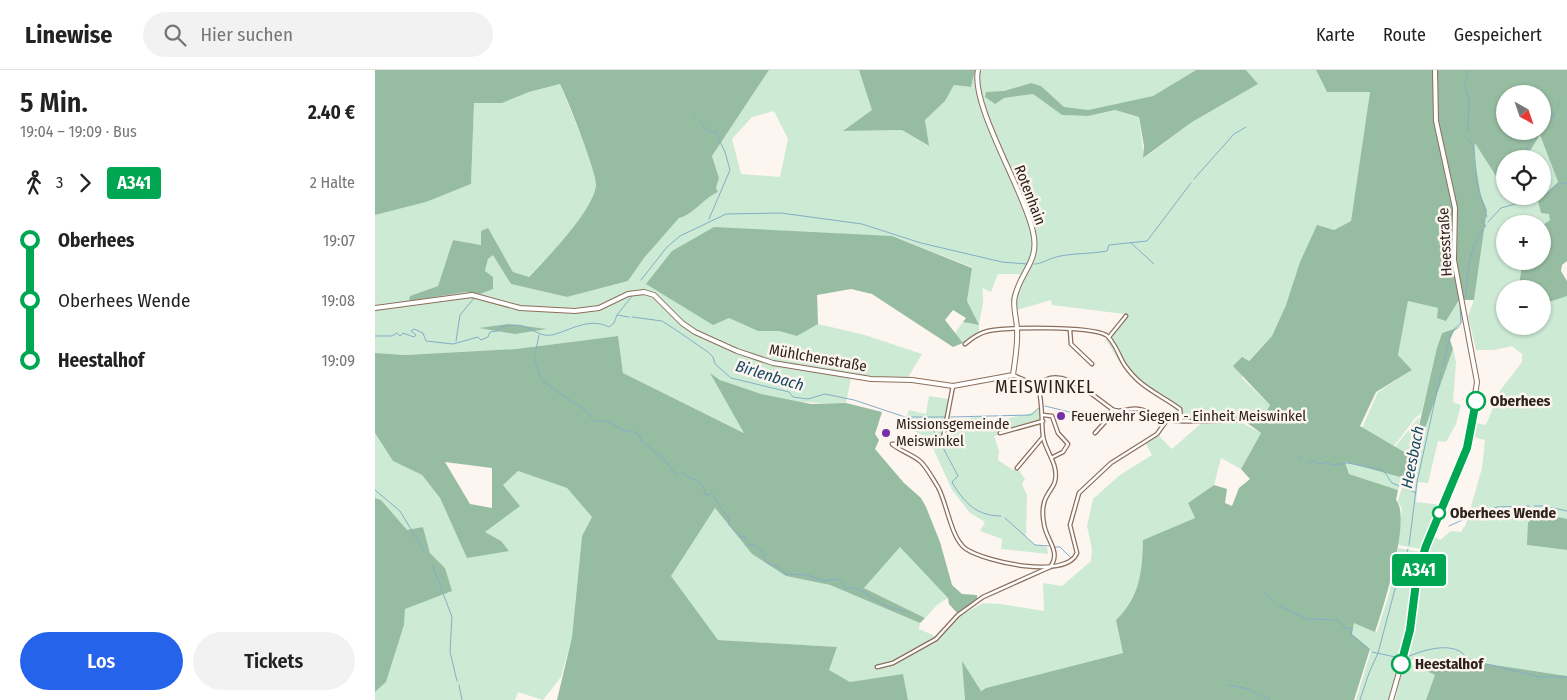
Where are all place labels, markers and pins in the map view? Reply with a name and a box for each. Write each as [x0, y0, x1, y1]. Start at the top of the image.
marker: Oberhees [1466, 391, 1486, 411]
place label: Oberhees [1490, 392, 1551, 410]
place label: Feuerwehr Siegen - Einheit Meiswinkel [1071, 407, 1306, 425]
marker: Feuerwehr Siegen - Einheit Meiswinkel [1055, 410, 1067, 422]
place label: Missionsgemeinde Meiswinkel [896, 415, 1009, 450]
marker: Missionsgemeinde Meiswinkel [880, 427, 892, 439]
place label: Oberhees Wende [1450, 504, 1557, 522]
marker: Oberhees Wende [1432, 506, 1446, 520]
marker: Heestalhof [1391, 654, 1411, 674]
place label: Heestalhof [1415, 655, 1484, 673]

